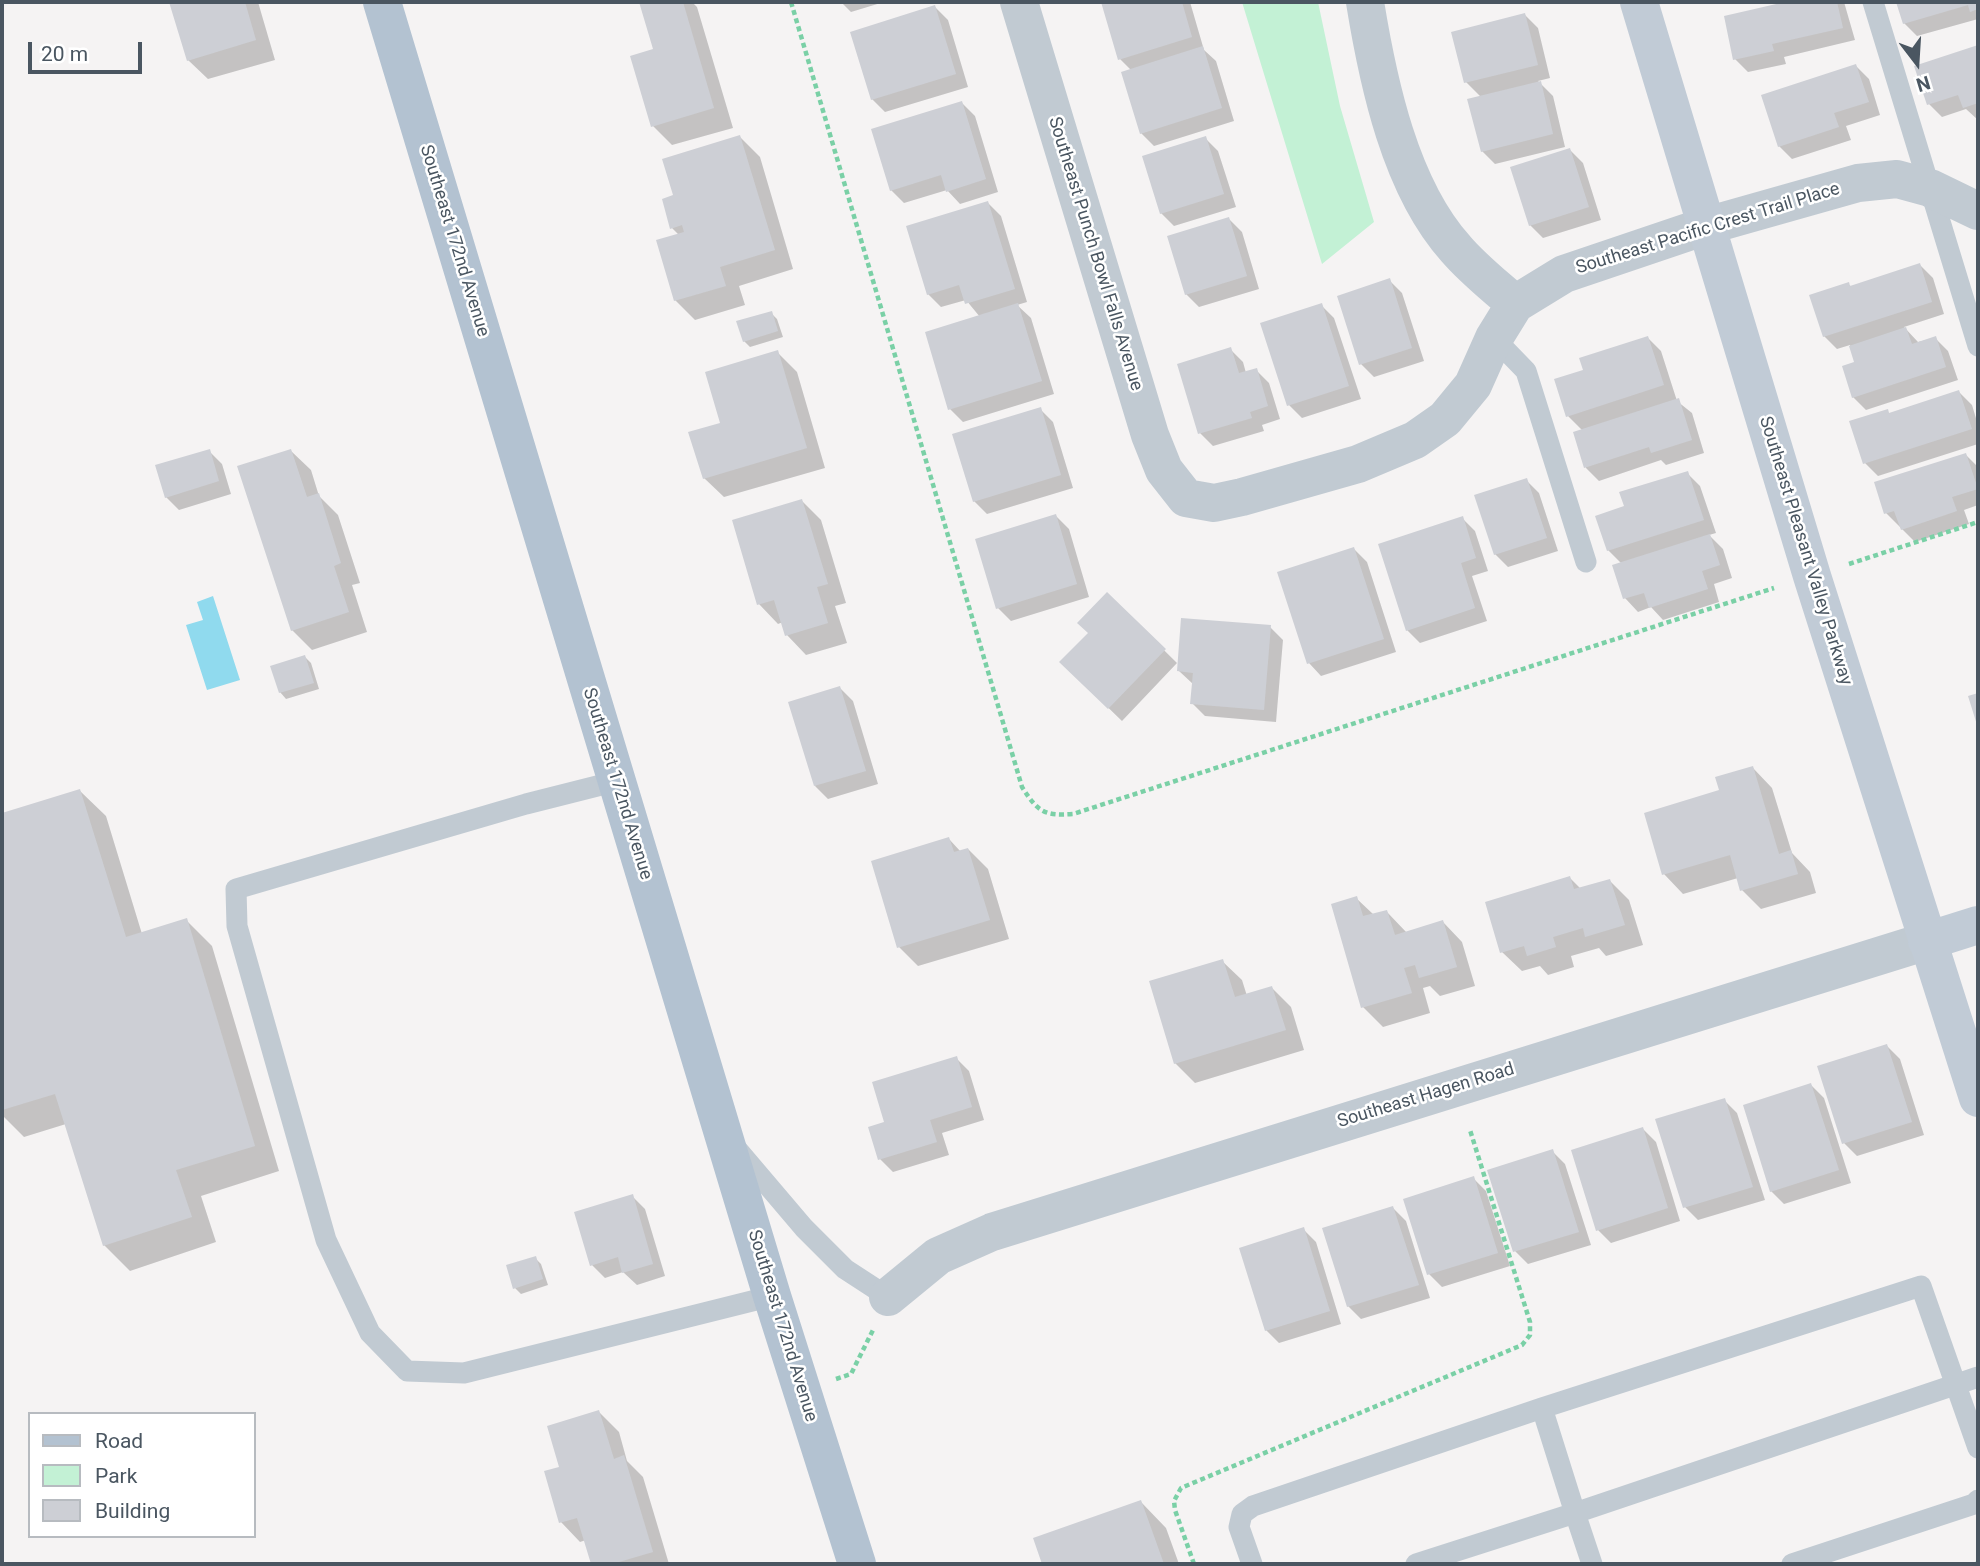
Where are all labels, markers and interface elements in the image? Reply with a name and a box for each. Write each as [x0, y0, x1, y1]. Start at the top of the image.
scale bar [32, 28, 145, 72]
north arrow [1882, 28, 1952, 98]
text: 20 m [41, 42, 88, 66]
text: N [1914, 71, 1933, 97]
street label: Southeast Punch Bowl Falls Avenue [1043, 114, 1147, 394]
street label: Southeast 172nd Avenue [415, 142, 493, 340]
street label: Southeast Pacific Crest Trail Place [1574, 179, 1842, 279]
street label: Southeast Pleasant Valley Parkway [1754, 414, 1856, 688]
street label: Southeast 172nd Avenue [578, 685, 656, 883]
street label: Southeast Hagen Road [1335, 1059, 1517, 1133]
street label: Southeast 172nd Avenue [743, 1227, 821, 1425]
legend [28, 1412, 256, 1538]
text: Road [95, 1429, 143, 1453]
text: Park [95, 1464, 137, 1488]
text: Building [95, 1499, 170, 1523]

